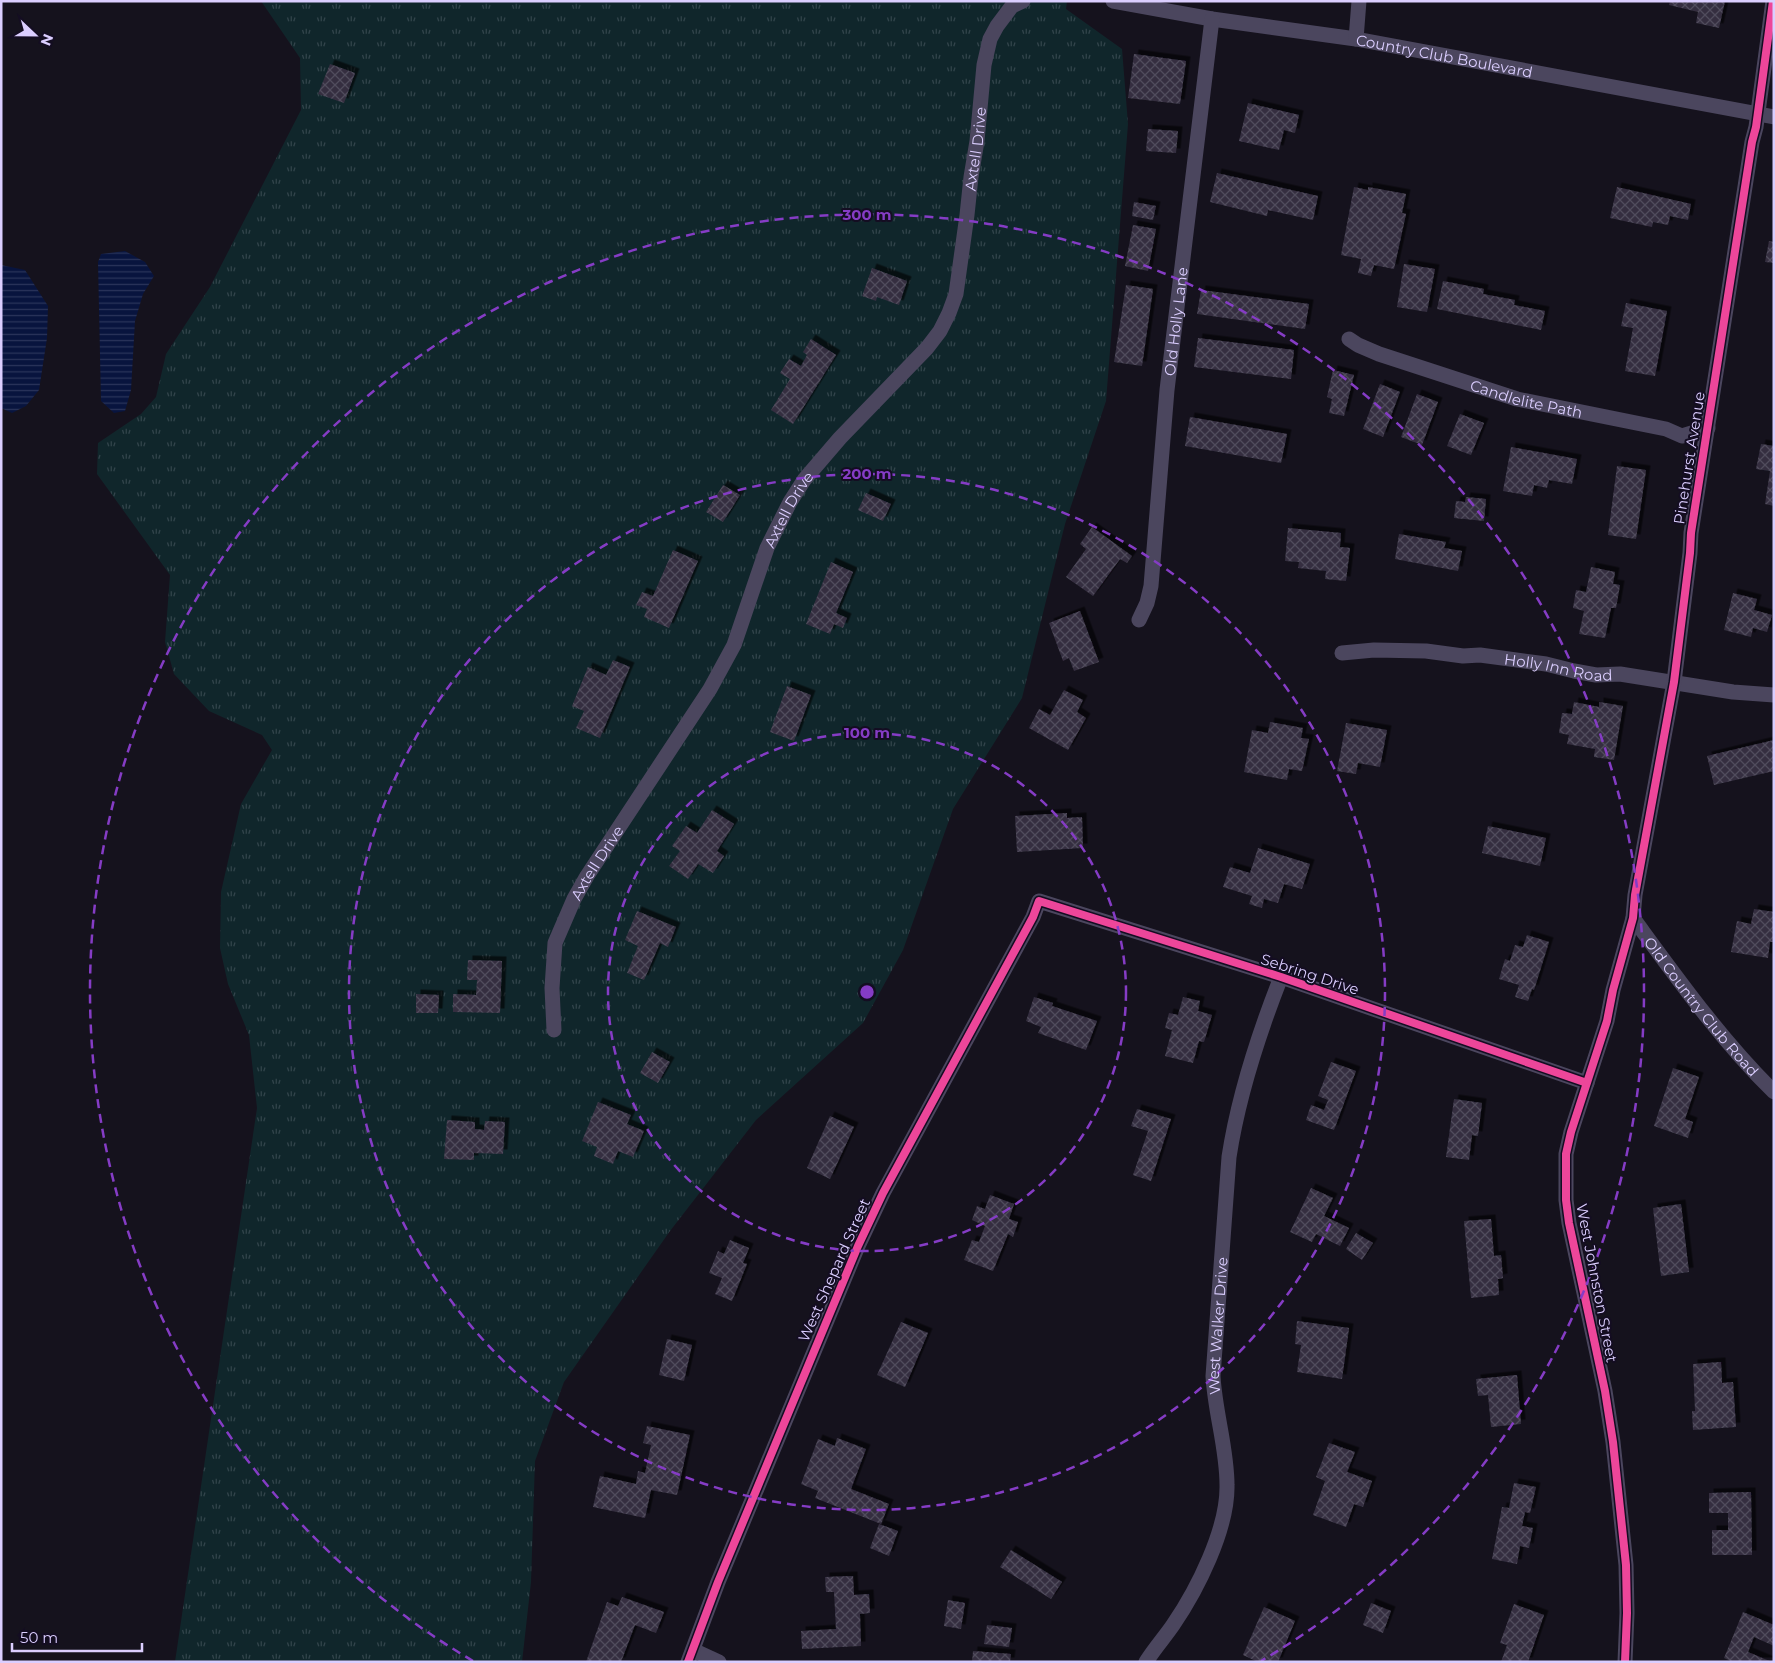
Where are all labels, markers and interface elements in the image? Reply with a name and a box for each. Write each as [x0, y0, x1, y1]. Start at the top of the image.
north arrow [10, 10, 60, 60]
street label: Country Club Boulevard [1355, 30, 1534, 81]
text: N [37, 31, 58, 48]
street label: Axtell Drive [960, 106, 990, 192]
text: 300 m [841, 205, 892, 224]
street label: Old Holly Lane [1159, 266, 1191, 377]
street label: Candlelite Path [1468, 375, 1584, 421]
street label: Pinehurst Avenue [1669, 390, 1709, 526]
text: 200 m [842, 464, 892, 483]
street label: Axtell Drive [759, 467, 817, 551]
street label: Holly Inn Road [1503, 649, 1613, 685]
text: 100 m [844, 723, 890, 742]
street label: Axtell Drive [566, 822, 627, 903]
street label: Old Country Club Road [1640, 933, 1763, 1080]
street label: Sebring Drive [1259, 949, 1361, 999]
centre of rings [858, 983, 876, 1001]
street label: West Shepard Street [794, 1195, 874, 1345]
street label: West Johnston Street [1572, 1202, 1622, 1364]
street label: West Walker Drive [1203, 1256, 1231, 1396]
scale bar [12, 1620, 142, 1652]
text: 50 m [20, 1628, 58, 1647]

